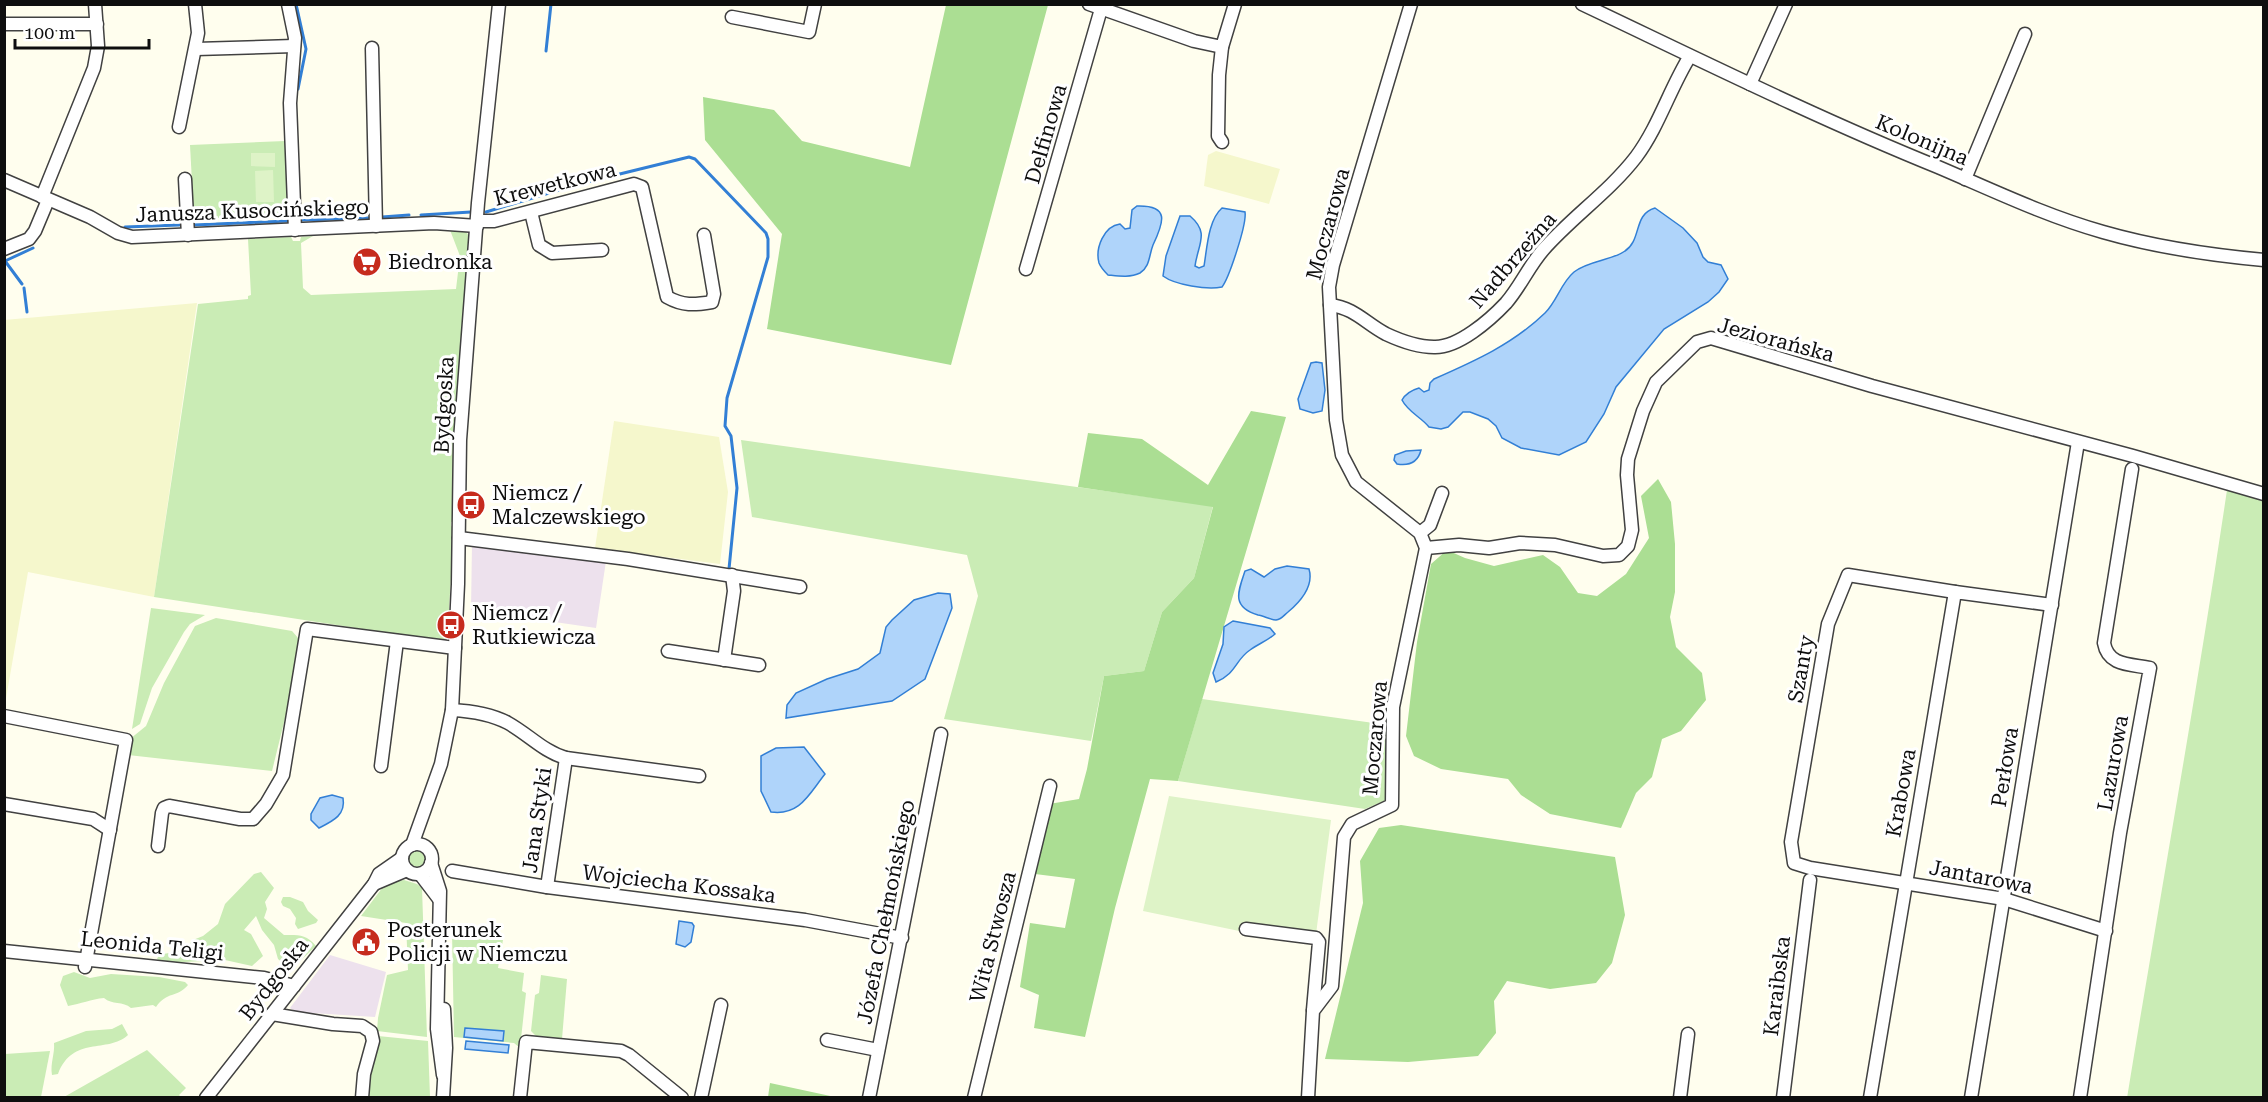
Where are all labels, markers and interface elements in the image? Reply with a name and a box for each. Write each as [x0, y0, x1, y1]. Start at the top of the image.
scale bar [15, 12, 148, 50]
text: 100 m [24, 22, 75, 43]
street label: Delfinowa [1020, 81, 1072, 187]
street label: Kolonijna [1872, 110, 1973, 171]
street label: Krewetkowa [491, 157, 619, 211]
street label: Moczarowa [1302, 165, 1355, 283]
street label: Janusza Kusocińskiego [135, 195, 369, 227]
street label: Nadbrzeżna [1465, 207, 1562, 313]
supermarket icon: Biedronka [351, 246, 383, 278]
place label: Biedronka [388, 250, 493, 274]
street label: Jeziorańska [1715, 313, 1838, 367]
street label: Bydgoska [429, 355, 459, 454]
place label: Niemcz / Malczewskiego [492, 481, 646, 529]
bus stop icon: Niemcz / Malczewskiego [455, 489, 487, 521]
place label: Niemcz / Rutkiewicza [472, 601, 596, 649]
bus stop icon: Niemcz / Rutkiewicza [435, 609, 467, 641]
street label: Szanty [1783, 633, 1819, 705]
street label: Moczarowa [1358, 679, 1392, 796]
street label: Lazurowa [2093, 713, 2133, 813]
street label: Perłowa [1987, 725, 2023, 809]
street label: Krabowa [1881, 746, 1921, 839]
street label: Jana Styki [518, 765, 556, 874]
street label: Józefa Chełmońskiego [852, 798, 920, 1026]
street label: Jantarowa [1927, 855, 2035, 899]
street label: Wojciecha Kossaka [581, 860, 778, 908]
street label: Wita Stwosza [965, 868, 1021, 1005]
place label: Posterunek Policji w Niemczu [387, 918, 568, 966]
public building icon: Posterunek Policji w Niemczu [350, 926, 382, 958]
street label: Leonida Teligi [79, 927, 225, 965]
street label: Bydgoska [234, 933, 314, 1025]
street label: Karaibska [1759, 934, 1795, 1037]

